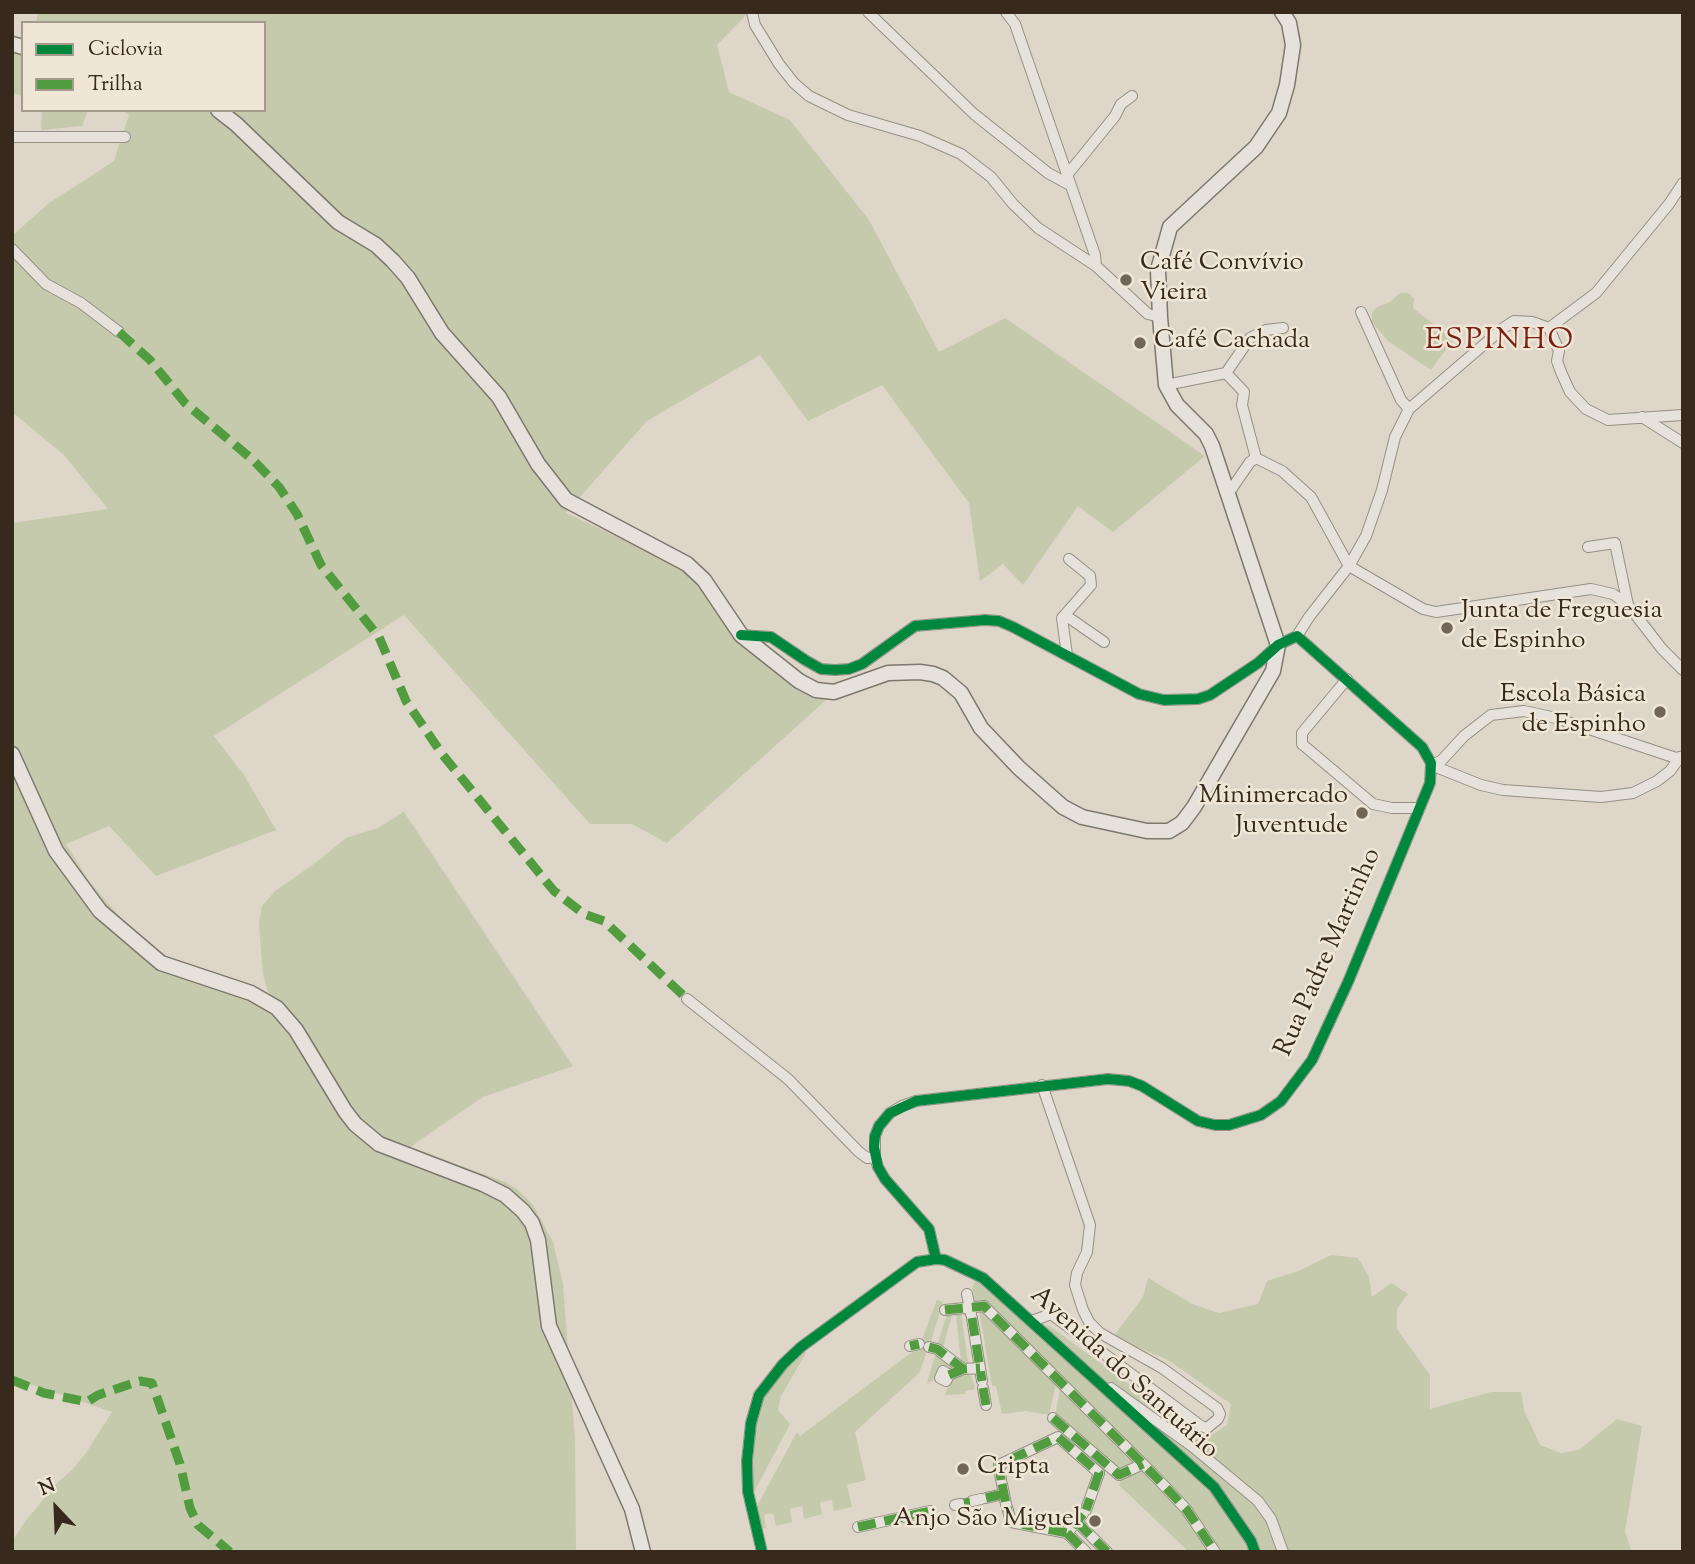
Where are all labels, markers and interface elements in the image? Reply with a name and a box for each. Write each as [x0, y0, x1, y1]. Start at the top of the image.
legend [21, 21, 266, 112]
text: Ciclovia [88, 35, 163, 65]
text: Trilha [88, 70, 143, 100]
place label: Café Convívio Vieira [1140, 249, 1304, 310]
marker: Café Convívio Vieira [1118, 272, 1134, 288]
district label: ESPINHO [1426, 325, 1574, 361]
place label: Café Cachada [1154, 327, 1310, 359]
marker: Café Cachada [1132, 335, 1148, 351]
place label: Junta de Freguesia de Espinho [1461, 597, 1662, 658]
marker: Junta de Freguesia de Espinho [1439, 620, 1455, 636]
place label: Escola Básica de Espinho [1500, 681, 1646, 742]
marker: Escola Básica de Espinho [1652, 704, 1668, 720]
place label: Minimercado Juventude [1199, 782, 1348, 844]
marker: Minimercado Juventude [1354, 805, 1370, 821]
street label: Rua Padre Martinho [1270, 844, 1390, 1062]
street label: Avenida do Santuário [1022, 1281, 1224, 1467]
place label: Cripta [977, 1453, 1050, 1485]
marker: Cripta [955, 1461, 971, 1477]
north arrow [21, 1473, 91, 1543]
text: N [35, 1473, 60, 1504]
place label: Anjo São Miguel [893, 1505, 1081, 1537]
marker: Anjo São Miguel [1087, 1513, 1103, 1529]

